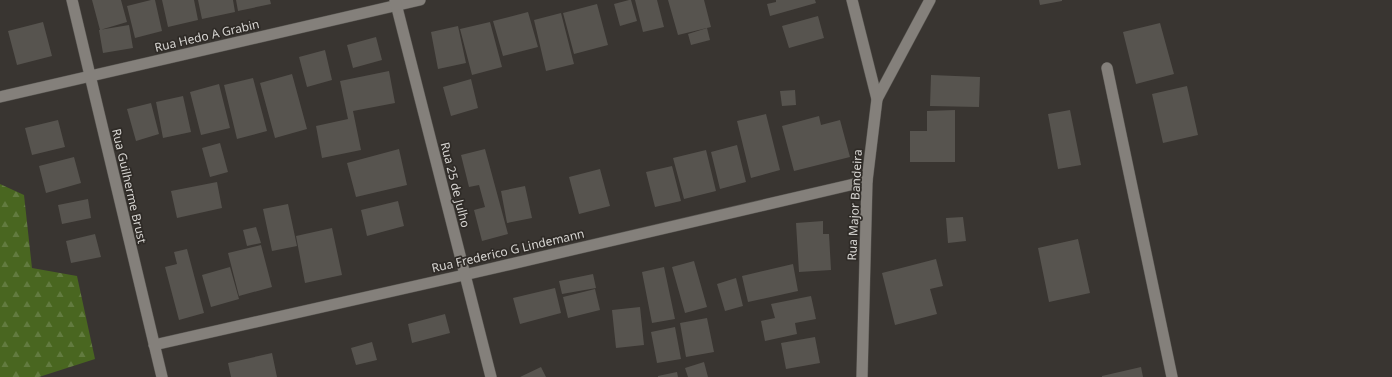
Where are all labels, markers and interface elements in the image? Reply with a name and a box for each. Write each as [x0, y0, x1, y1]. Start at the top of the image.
street label: Rua Hedo A Grabin [153, 15, 261, 56]
street label: Rua Guilherme Brust [108, 127, 151, 246]
street label: Rua 25 de Julho [437, 140, 474, 229]
street label: Rua Major Bandeira [843, 149, 866, 261]
street label: Rua Frederico G Lindemann [430, 225, 586, 276]

